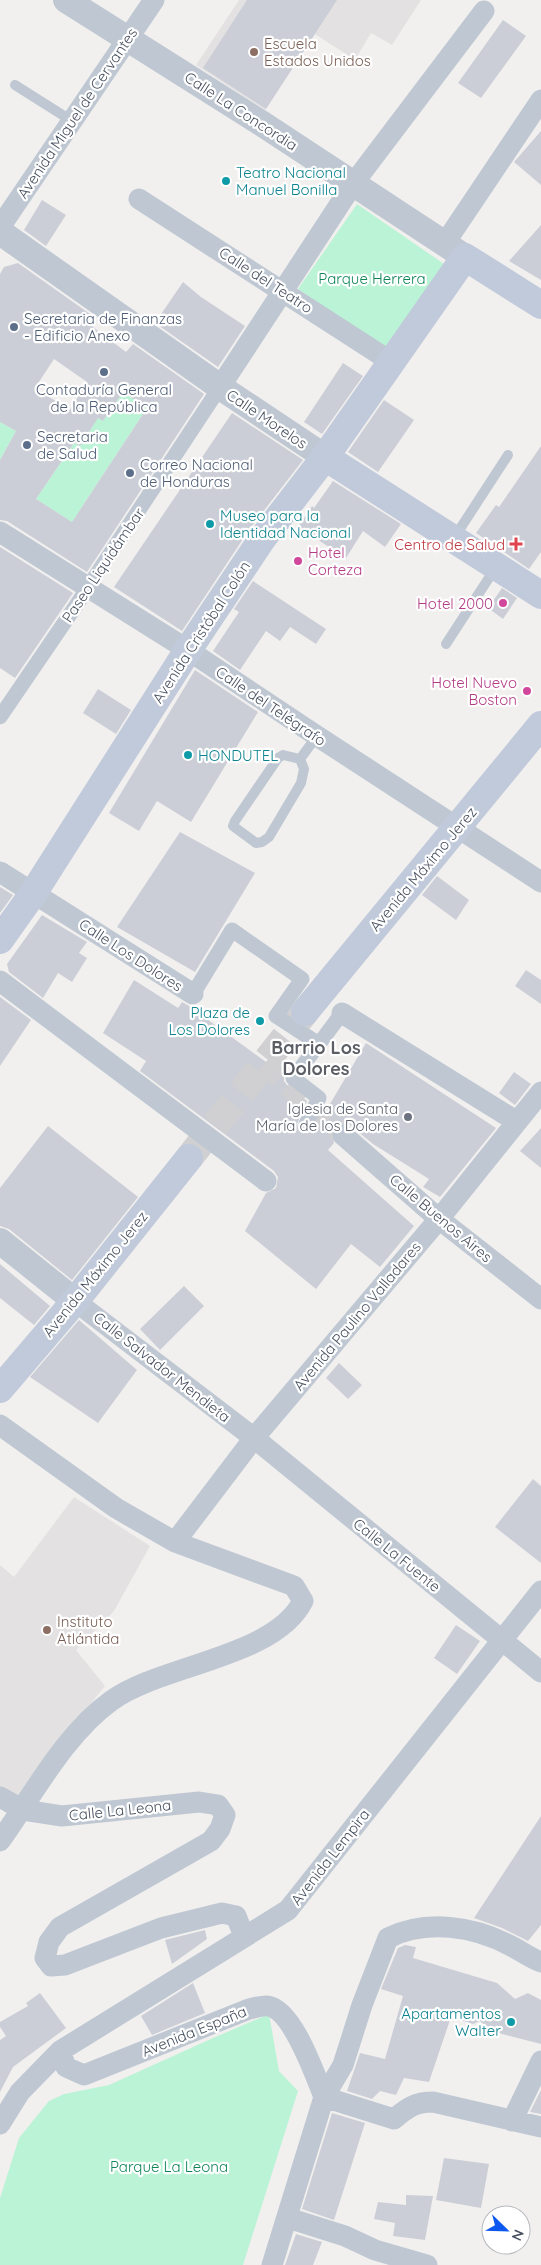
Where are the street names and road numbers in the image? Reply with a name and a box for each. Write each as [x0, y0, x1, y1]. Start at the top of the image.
street label: Avenida Miguel de Cervantes [13, 24, 141, 202]
street label: Calle La Concordia [181, 67, 301, 155]
street label: Calle del Teatro [216, 243, 316, 317]
street label: Calle Morelos [223, 385, 311, 453]
street label: Paseo Liquidámbar [58, 504, 149, 626]
street label: Avenida Cristóbal Colón [148, 557, 254, 707]
street label: Calle del Telégrafo [212, 662, 330, 750]
street label: Avenida Máximo Jerez [365, 803, 481, 935]
street label: Calle Los Dolores [76, 914, 186, 996]
street label: Calle Buenos Aires [386, 1170, 496, 1266]
street label: Avenida Máximo Jerez [38, 1207, 152, 1341]
street label: Avenida Paulino Valladares [289, 1238, 425, 1394]
street label: Calle Salvador Mendieta [90, 1308, 234, 1426]
street label: Calle La Fuente [350, 1514, 444, 1596]
street label: Calle La Leona [68, 1795, 172, 1825]
street label: Avenida Lempira [287, 1805, 373, 1909]
street label: Avenida España [139, 2001, 249, 2061]

